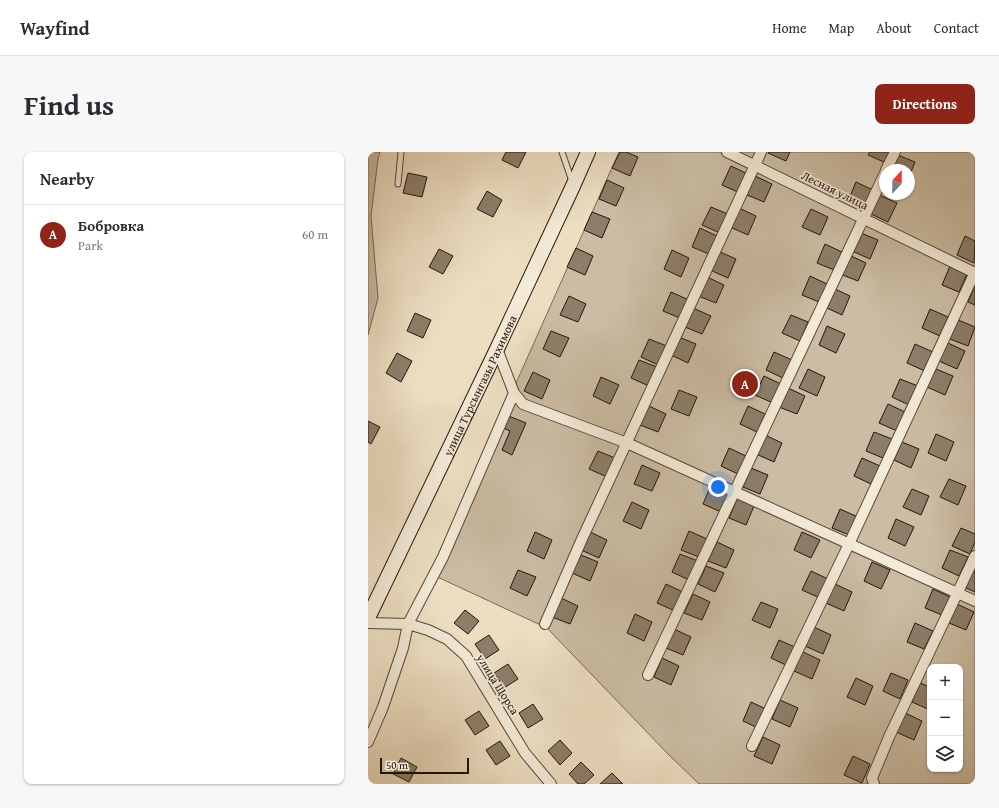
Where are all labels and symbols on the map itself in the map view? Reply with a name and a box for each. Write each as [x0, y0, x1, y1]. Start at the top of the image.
north arrow [879, 164, 915, 200]
street label: Лесная улица [799, 167, 872, 214]
street label: улица Турсынгазы Рахимова [438, 312, 520, 459]
pin: A [732, 369, 758, 399]
your location [708, 477, 728, 497]
street label: улица Щорса [472, 649, 524, 718]
scale bar [380, 756, 469, 775]

